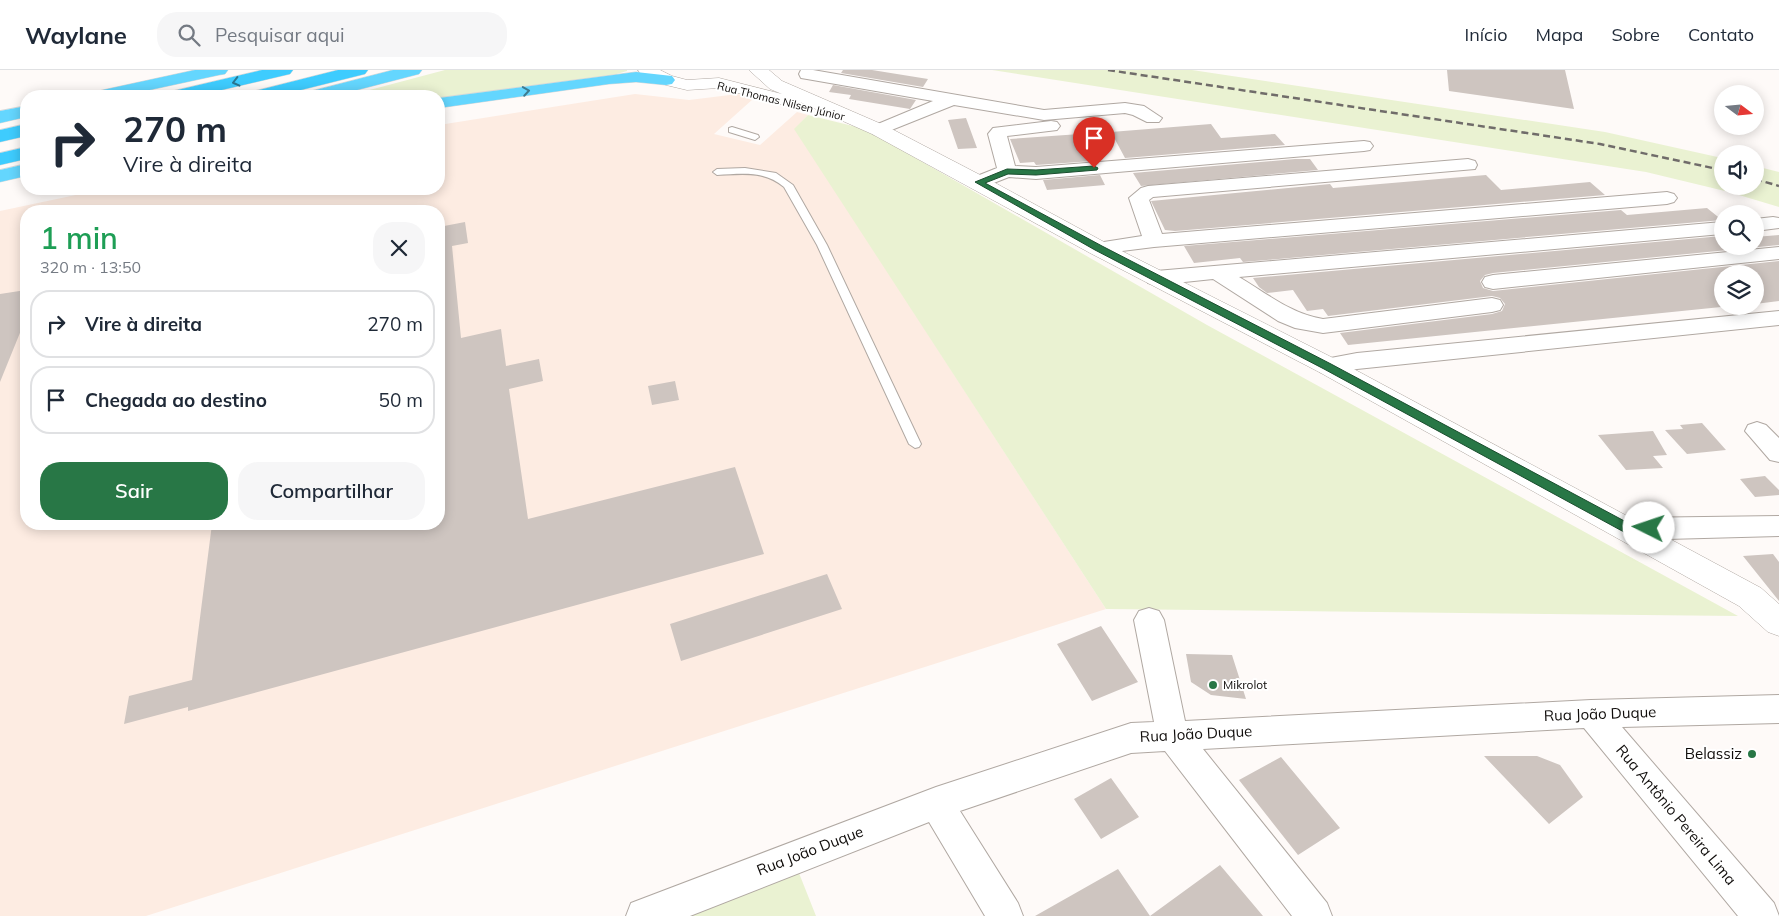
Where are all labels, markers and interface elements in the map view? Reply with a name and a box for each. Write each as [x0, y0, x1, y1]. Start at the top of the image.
search box [157, 12, 507, 57]
text: Waylane [25, 20, 127, 50]
icon: search [175, 21, 203, 49]
text: Pesquisar aqui [215, 23, 345, 47]
text: Início [1465, 23, 1508, 46]
text: Mapa [1536, 23, 1583, 46]
text: Sobre [1611, 23, 1660, 46]
text: Contato [1688, 23, 1754, 46]
one-way arrow [232, 76, 241, 87]
street label: Rua Thomas Nilsen Júnior [716, 78, 846, 124]
north arrow [1714, 85, 1764, 135]
map controls [1714, 85, 1764, 315]
one-way arrow [522, 86, 531, 96]
text: 270 m [123, 107, 227, 151]
icon: right [40, 110, 105, 175]
pin [1073, 117, 1115, 168]
icon: arrive [1080, 124, 1108, 152]
button: sound [1714, 145, 1764, 195]
text: Vire à direita [123, 150, 252, 178]
button: search [1714, 205, 1764, 255]
text: 1 min [40, 219, 118, 257]
button: close [373, 222, 425, 274]
text: 320 m · 13:50 [40, 257, 141, 277]
button: layers [1714, 265, 1764, 315]
icon: right [42, 310, 70, 338]
text: Vire à direita [85, 312, 202, 336]
text: 270 m [367, 312, 423, 336]
icon: arrive [42, 386, 70, 414]
text: Chegada ao destino [85, 388, 267, 412]
text: 50 m [379, 388, 423, 412]
button: Sair [40, 462, 228, 520]
button: Compartilhar [238, 462, 425, 520]
position arrow [1622, 501, 1674, 553]
place label: Mikrolot [1223, 677, 1267, 692]
marker: Mikrolot [1207, 679, 1219, 691]
street label: Rua João Duque [1543, 702, 1657, 725]
street label: Rua João Duque [1139, 721, 1253, 746]
street label: Rua Antônio Pereira Lima [1612, 741, 1741, 889]
place label: Belassiz [1685, 744, 1742, 763]
marker: Belassiz [1746, 748, 1758, 760]
street label: Rua João Duque [754, 821, 866, 880]

